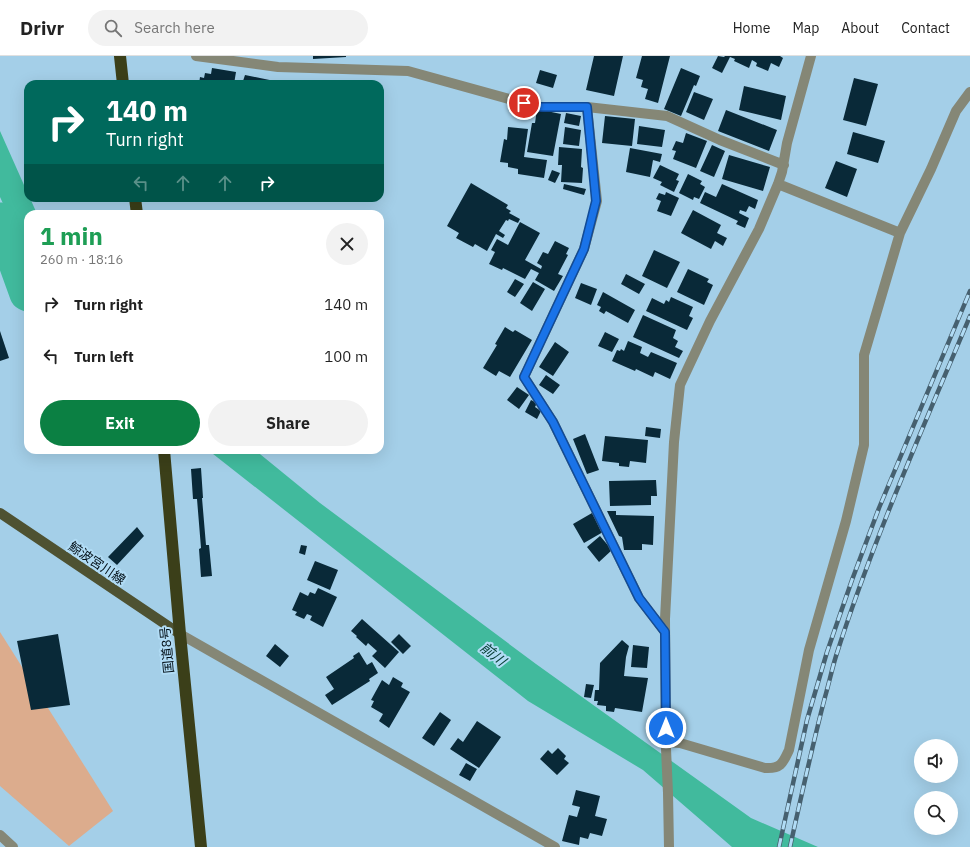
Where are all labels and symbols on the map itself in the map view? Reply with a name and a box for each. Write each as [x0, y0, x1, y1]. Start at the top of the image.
pin [507, 86, 541, 120]
street label: 鯨波宮川線 [65, 538, 129, 588]
street label: 国道8号 [156, 626, 178, 674]
water label: 前川 [476, 638, 511, 671]
position arrow [645, 707, 687, 749]

